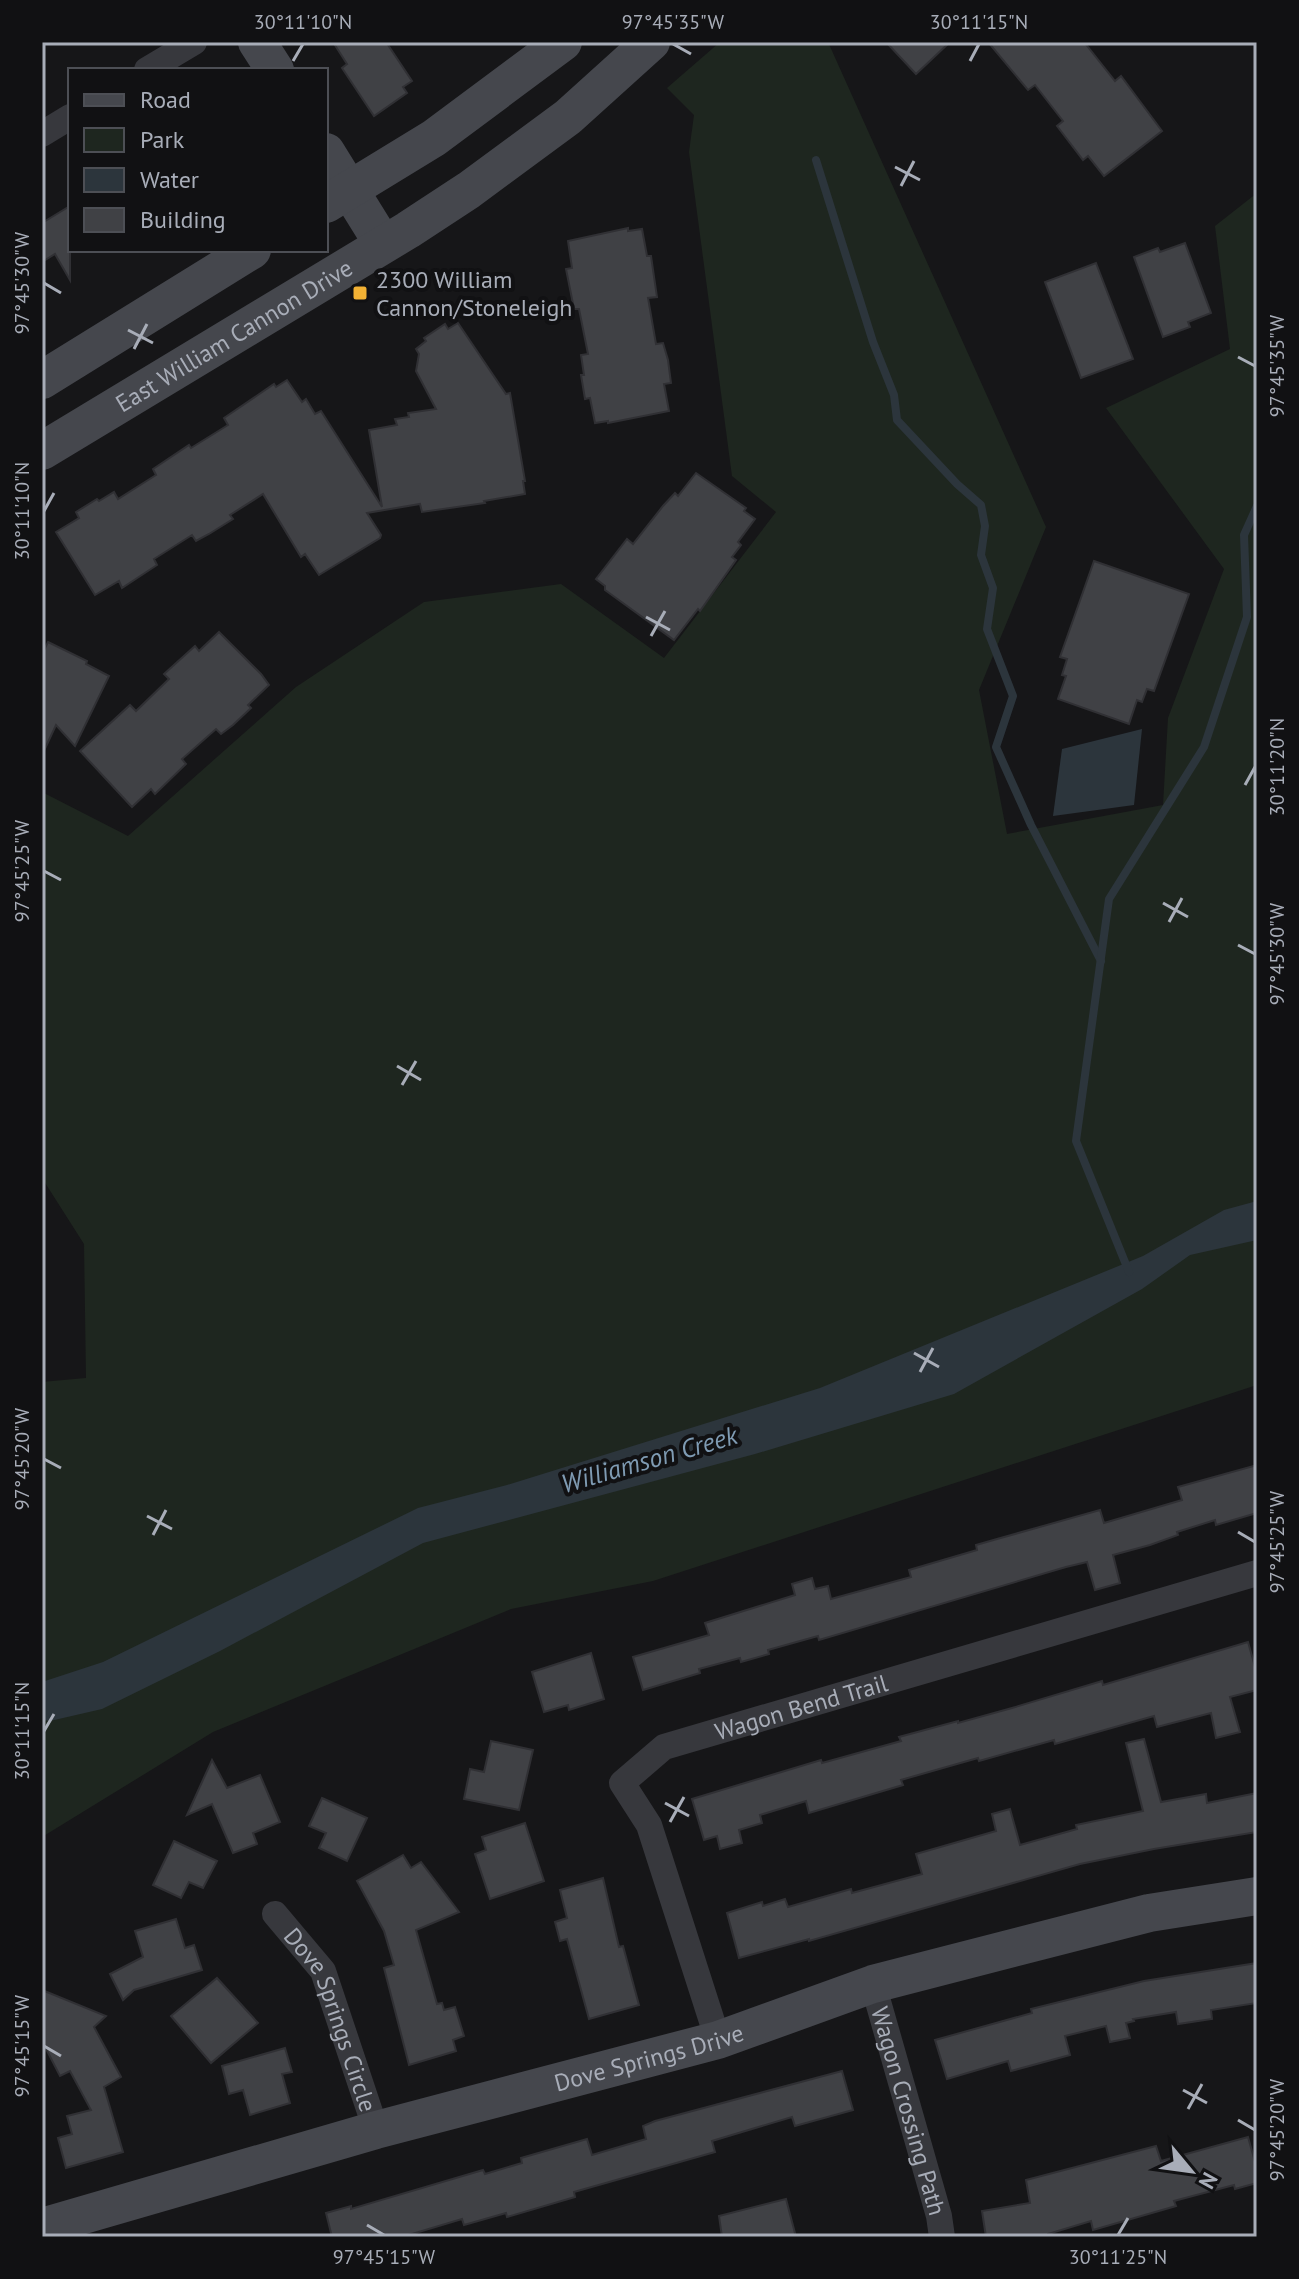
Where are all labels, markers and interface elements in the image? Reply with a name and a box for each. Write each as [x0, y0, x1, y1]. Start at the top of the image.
text: 30°11'10"N [254, 9, 352, 35]
text: 97°45'35"W [622, 9, 725, 35]
text: 30°11'15"N [930, 9, 1028, 35]
legend [68, 68, 328, 252]
text: Road [140, 84, 191, 115]
text: Park [140, 124, 185, 155]
text: Water [140, 164, 199, 195]
text: Building [140, 204, 226, 235]
text: 97°45'30"W [9, 231, 35, 334]
street label: East William Cannon Drive [110, 252, 358, 419]
place label: 2300 William Cannon/Stoneleigh [376, 264, 572, 323]
marker: 2300 William Cannon/Stoneleigh [351, 284, 369, 302]
text: 97°45'35"W [1264, 314, 1290, 417]
text: 30°11'10"N [9, 462, 35, 560]
text: 30°11'20"N [1264, 718, 1290, 816]
text: 97°45'25"W [9, 819, 35, 922]
text: 97°45'30"W [1264, 902, 1290, 1005]
text: 97°45'20"W [9, 1407, 35, 1510]
water label: Williamson Creek [557, 1418, 742, 1500]
text: 97°45'25"W [1264, 1490, 1290, 1593]
street label: Wagon Bend Trail [711, 1667, 891, 1747]
text: 30°11'15"N [9, 1682, 35, 1780]
street label: Dove Springs Circle [277, 1921, 384, 2116]
text: 97°45'15"W [9, 1994, 35, 2097]
street label: Wagon Crossing Path [865, 2003, 953, 2219]
street label: Dove Springs Drive [551, 2017, 748, 2098]
text: 97°45'20"W [1264, 2078, 1290, 2181]
north arrow [1151, 2131, 1231, 2211]
text: N [1193, 2168, 1224, 2194]
text: 97°45'15"W [333, 2244, 436, 2270]
text: 30°11'25"N [1069, 2244, 1167, 2270]

